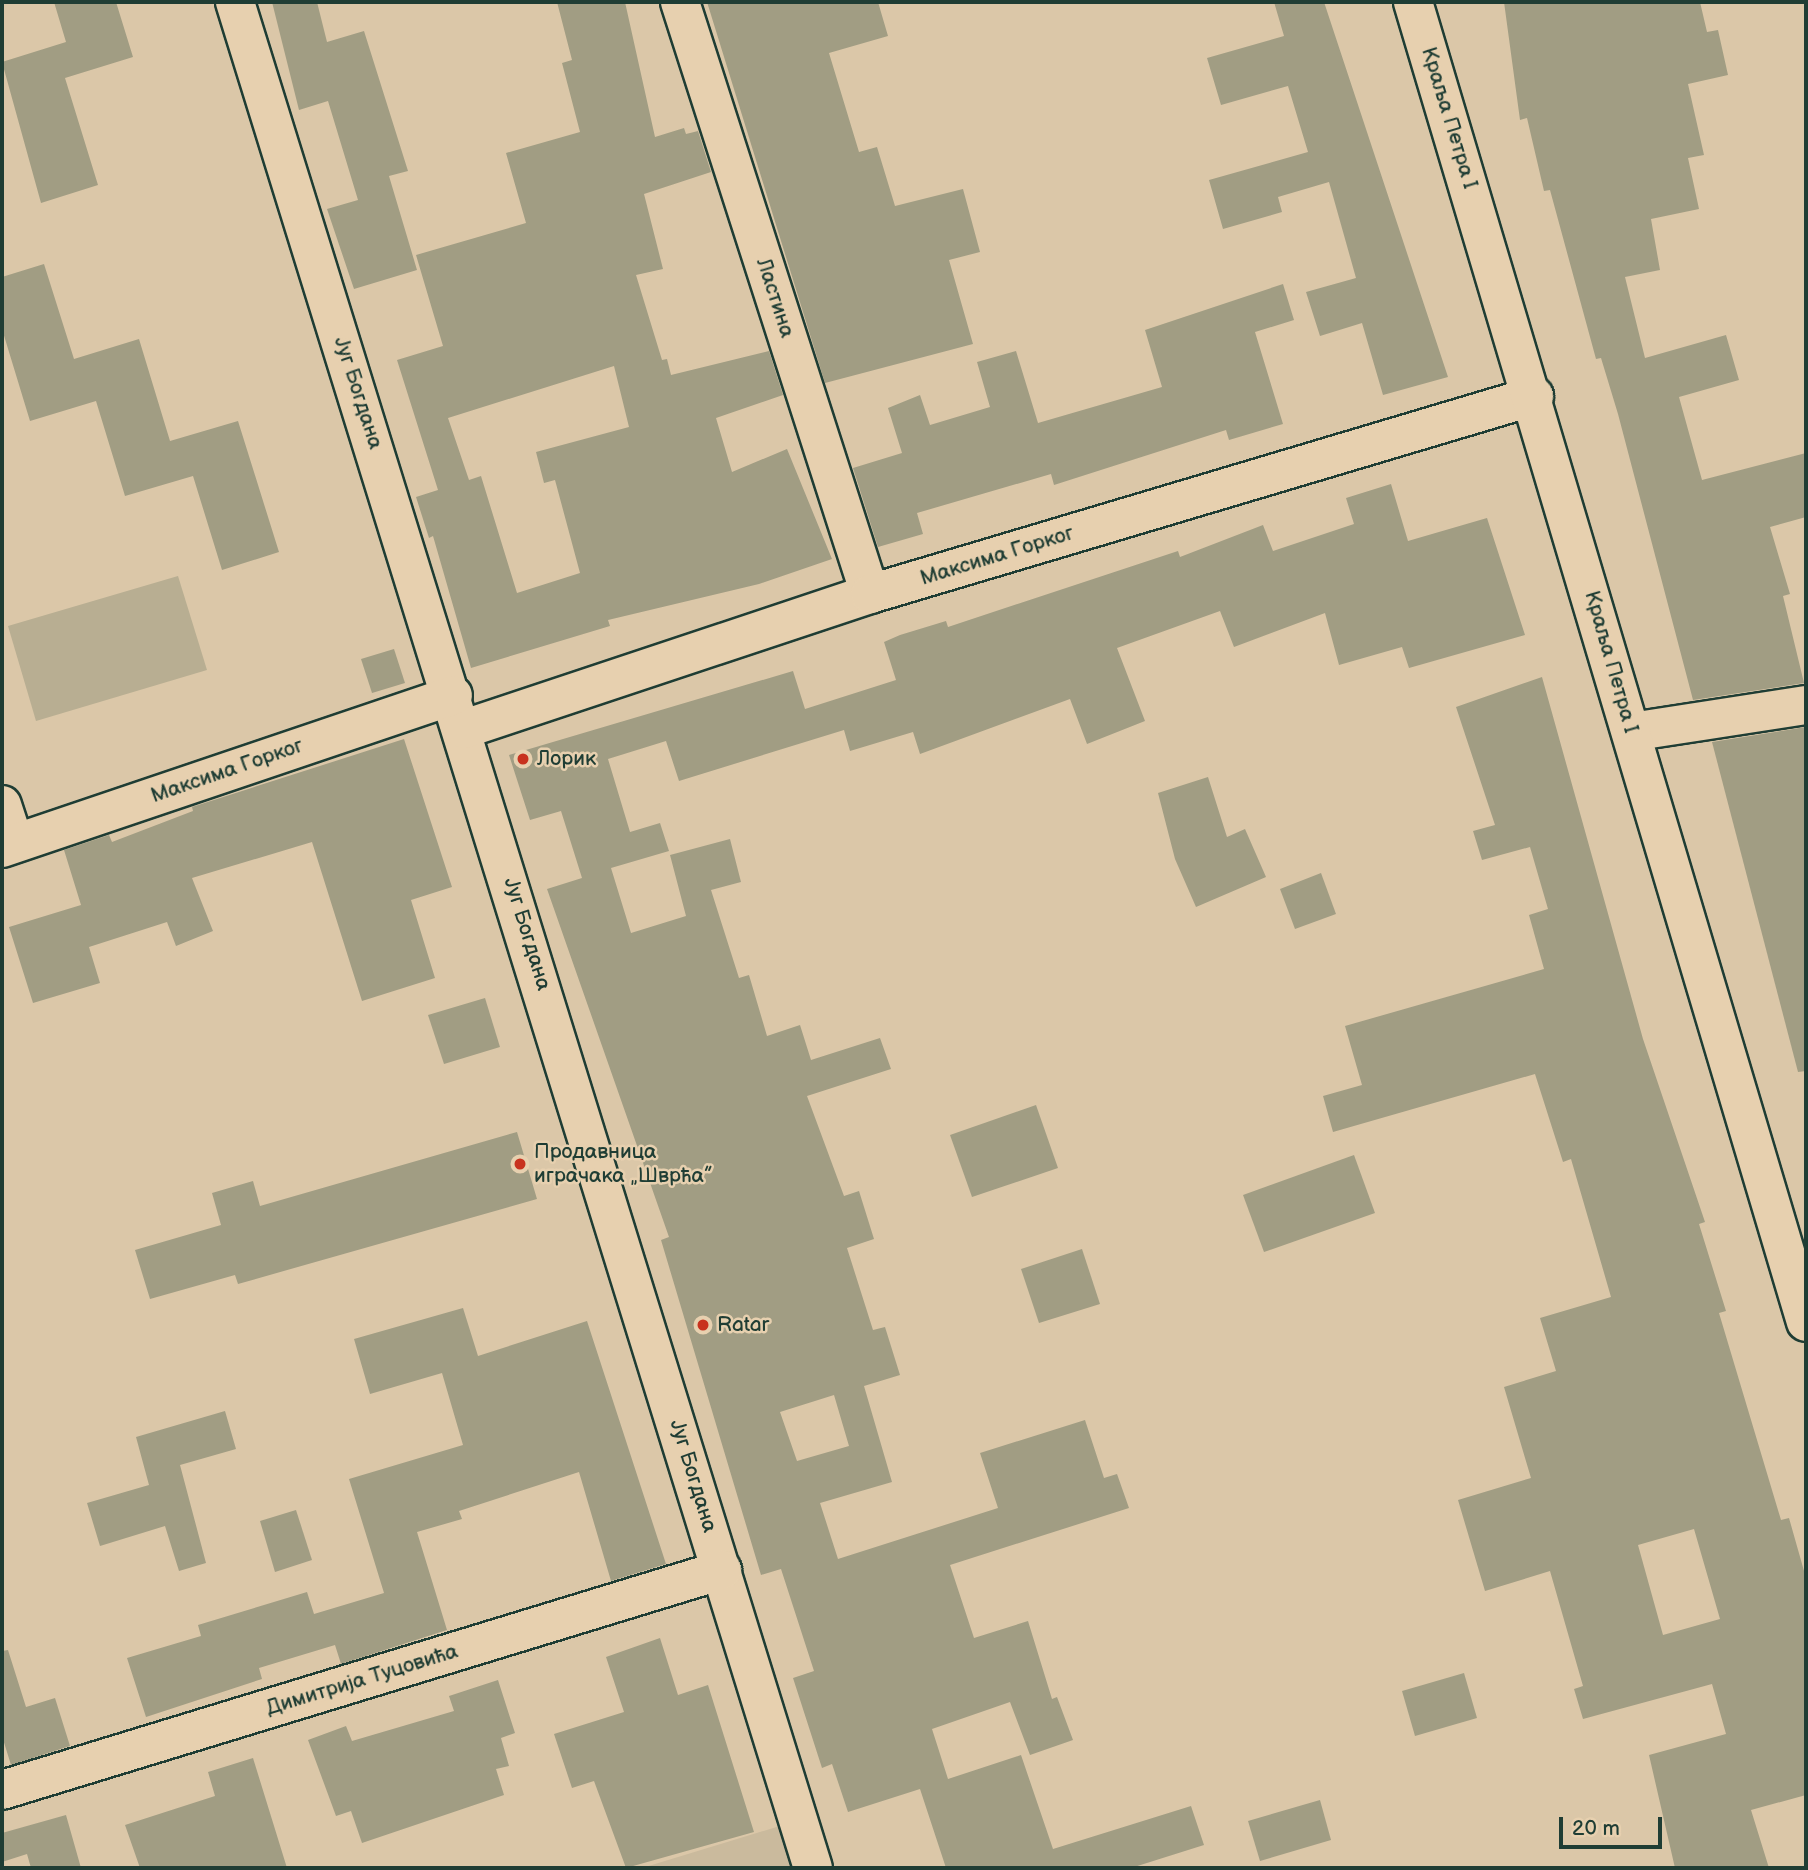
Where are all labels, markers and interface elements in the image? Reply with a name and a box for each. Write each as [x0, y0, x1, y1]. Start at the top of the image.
street label: Краља Петра I [1416, 44, 1482, 192]
street label: Ластина [750, 255, 800, 341]
street label: Југ Богдана [328, 334, 388, 452]
street label: Максима Горког [917, 521, 1077, 591]
street label: Краља Петра I [1579, 588, 1643, 736]
street label: Максима Горког [148, 733, 306, 809]
place label: Лорик [537, 746, 596, 772]
marker: Лорик [515, 751, 531, 767]
street label: Југ Богдана [498, 875, 556, 993]
place label: Продавница играчака „Шврћа” [534, 1139, 713, 1189]
marker: Продавница играчака „Шврћа” [512, 1156, 528, 1172]
place label: Ratar [717, 1312, 769, 1338]
marker: Ratar [695, 1317, 711, 1333]
street label: Југ Богдана [664, 1417, 722, 1535]
street label: Димитрија Туцовића [263, 1639, 461, 1721]
scale bar [1563, 1804, 1666, 1848]
text: 20 m [1572, 1816, 1620, 1841]

